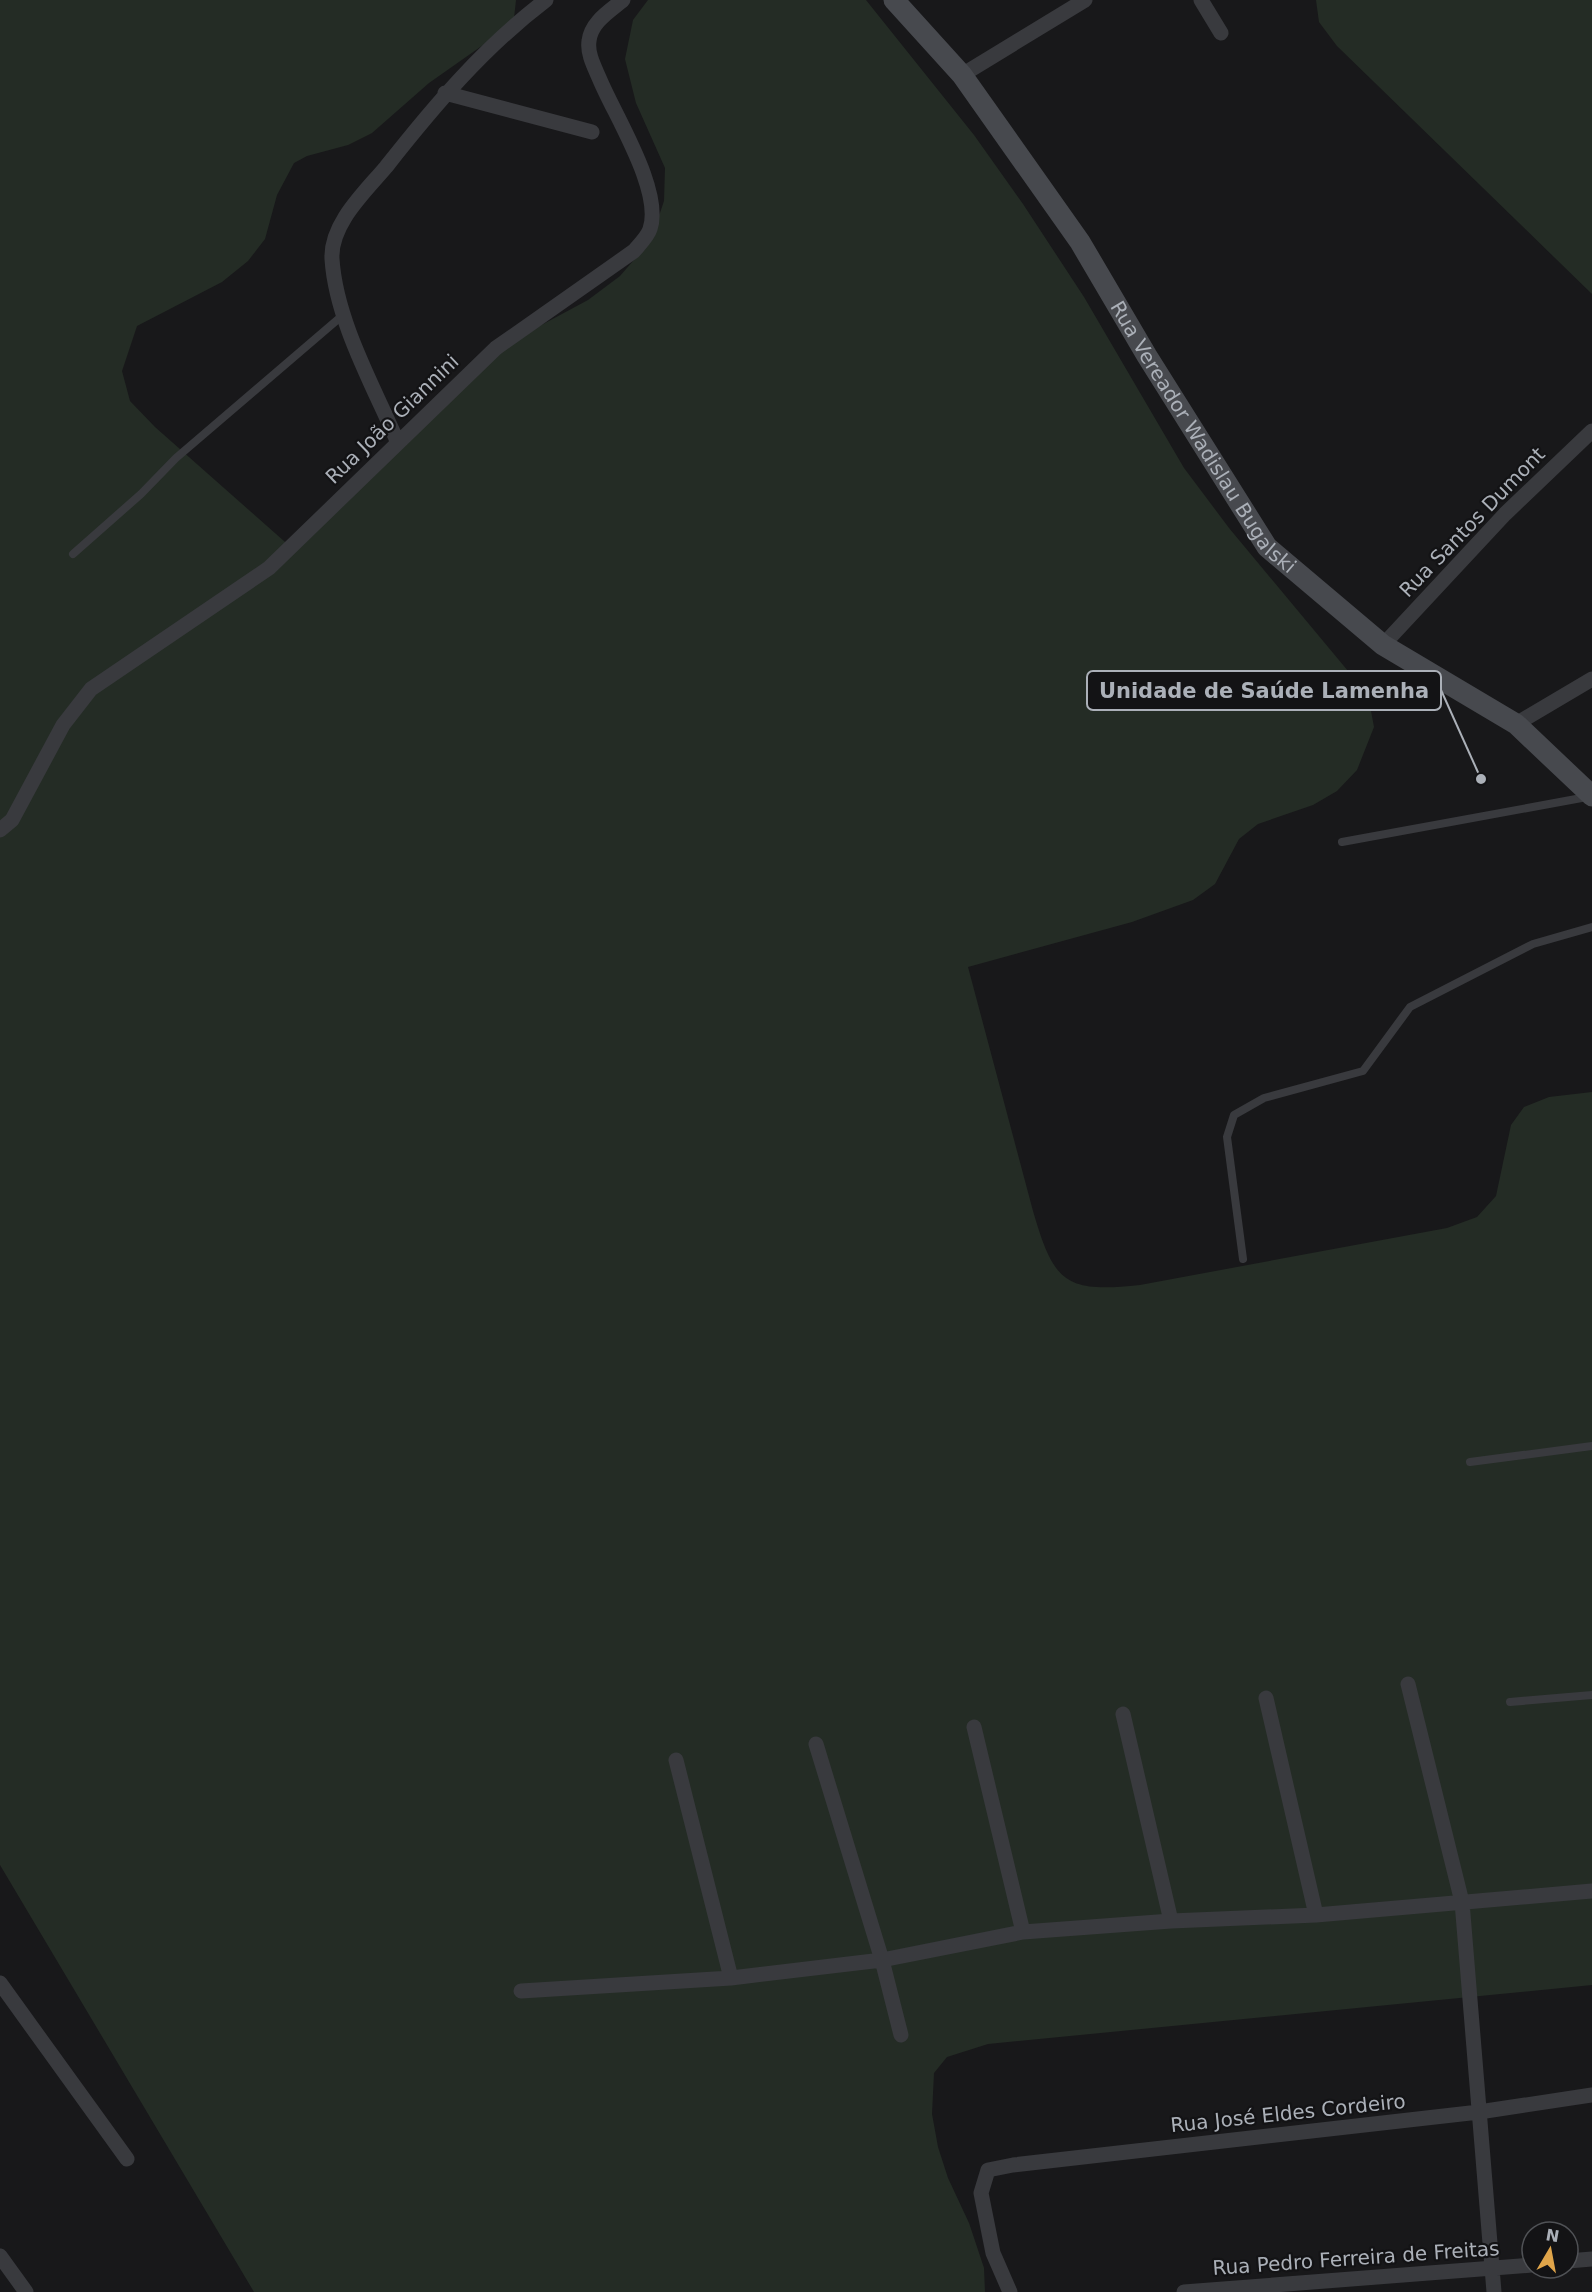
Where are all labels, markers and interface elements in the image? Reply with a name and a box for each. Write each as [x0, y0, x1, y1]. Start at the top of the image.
street label: Rua Vereador Wadislau Bugalski [1105, 297, 1301, 578]
street label: Rua João Giannini [320, 349, 464, 489]
street label: Rua Santos Dumont [1394, 442, 1550, 602]
callout: Unidade de Saúde Lamenha [1087, 671, 1441, 710]
text: Unidade de Saúde Lamenha [1099, 679, 1429, 703]
street label: Rua José Eldes Cordeiro [1169, 2089, 1407, 2137]
north arrow [1520, 2220, 1580, 2280]
text: N [1544, 2225, 1561, 2246]
street label: Rua Pedro Ferreira de Freitas [1212, 2236, 1500, 2280]

